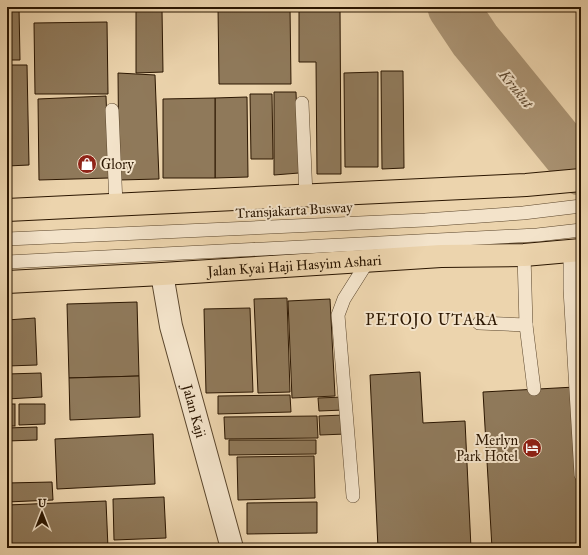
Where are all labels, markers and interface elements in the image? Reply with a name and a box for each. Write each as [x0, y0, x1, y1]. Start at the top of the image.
water label: Krukut [495, 65, 538, 113]
shop icon: Glory [76, 153, 98, 175]
place label: Glory [101, 156, 134, 173]
street label: Transjakarta Busway [235, 199, 353, 222]
street label: Jalan Kyai Haji Hasyim Ashari [205, 252, 382, 281]
district label: PETOJO UTARA [365, 310, 499, 330]
street label: Jalan Kaji [177, 381, 209, 440]
place label: Merlyn Park Hotel [456, 432, 518, 465]
hotel icon: Merlyn Park Hotel [521, 437, 543, 459]
north arrow [22, 493, 62, 533]
text: U [38, 497, 47, 510]

